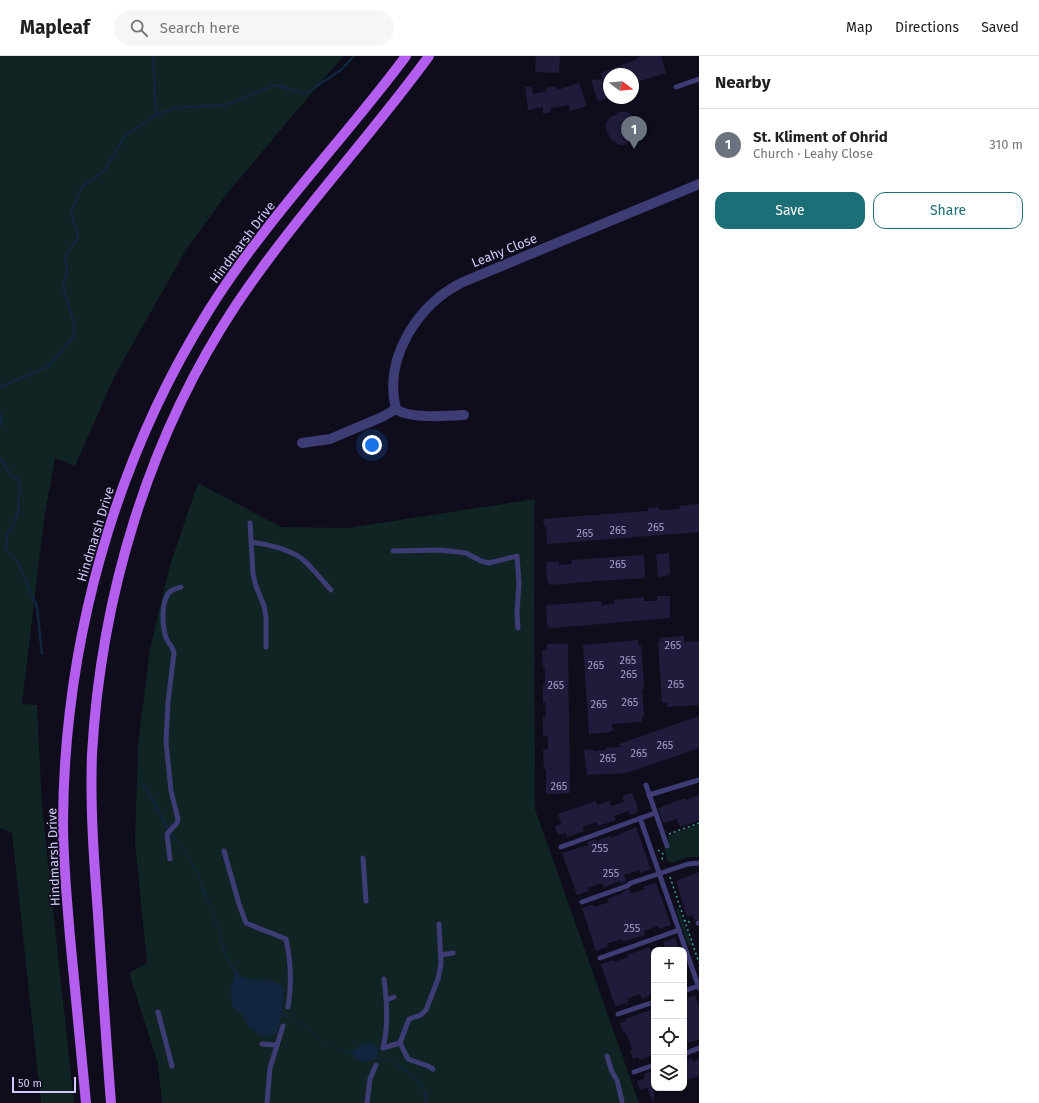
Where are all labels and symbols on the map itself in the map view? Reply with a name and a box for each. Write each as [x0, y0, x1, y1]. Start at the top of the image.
north arrow [603, 68, 639, 104]
pin: 1 [621, 116, 647, 149]
street label: Hindmarsh Drive [207, 198, 278, 286]
street label: Leahy Close [469, 231, 539, 270]
your location [362, 435, 382, 455]
street label: Hindmarsh Drive [74, 485, 117, 583]
house number: 265 [648, 521, 665, 534]
house number: 265 [610, 524, 627, 537]
house number: 265 [577, 527, 594, 540]
house number: 265 [610, 558, 627, 571]
house number: 265 [665, 639, 682, 652]
house number: 265 [620, 654, 637, 667]
house number: 265 [588, 659, 605, 672]
house number: 265 [621, 668, 638, 681]
house number: 265 [668, 678, 685, 691]
house number: 265 [548, 679, 565, 692]
house number: 265 [622, 696, 639, 709]
house number: 265 [591, 698, 608, 711]
house number: 265 [657, 739, 674, 752]
house number: 265 [631, 747, 648, 760]
house number: 265 [600, 752, 617, 765]
house number: 265 [551, 780, 568, 793]
street label: Hindmarsh Drive [44, 807, 63, 906]
house number: 255 [592, 842, 609, 855]
house number: 255 [603, 867, 620, 880]
house number: 255 [624, 922, 641, 935]
scale bar [12, 1075, 76, 1094]

